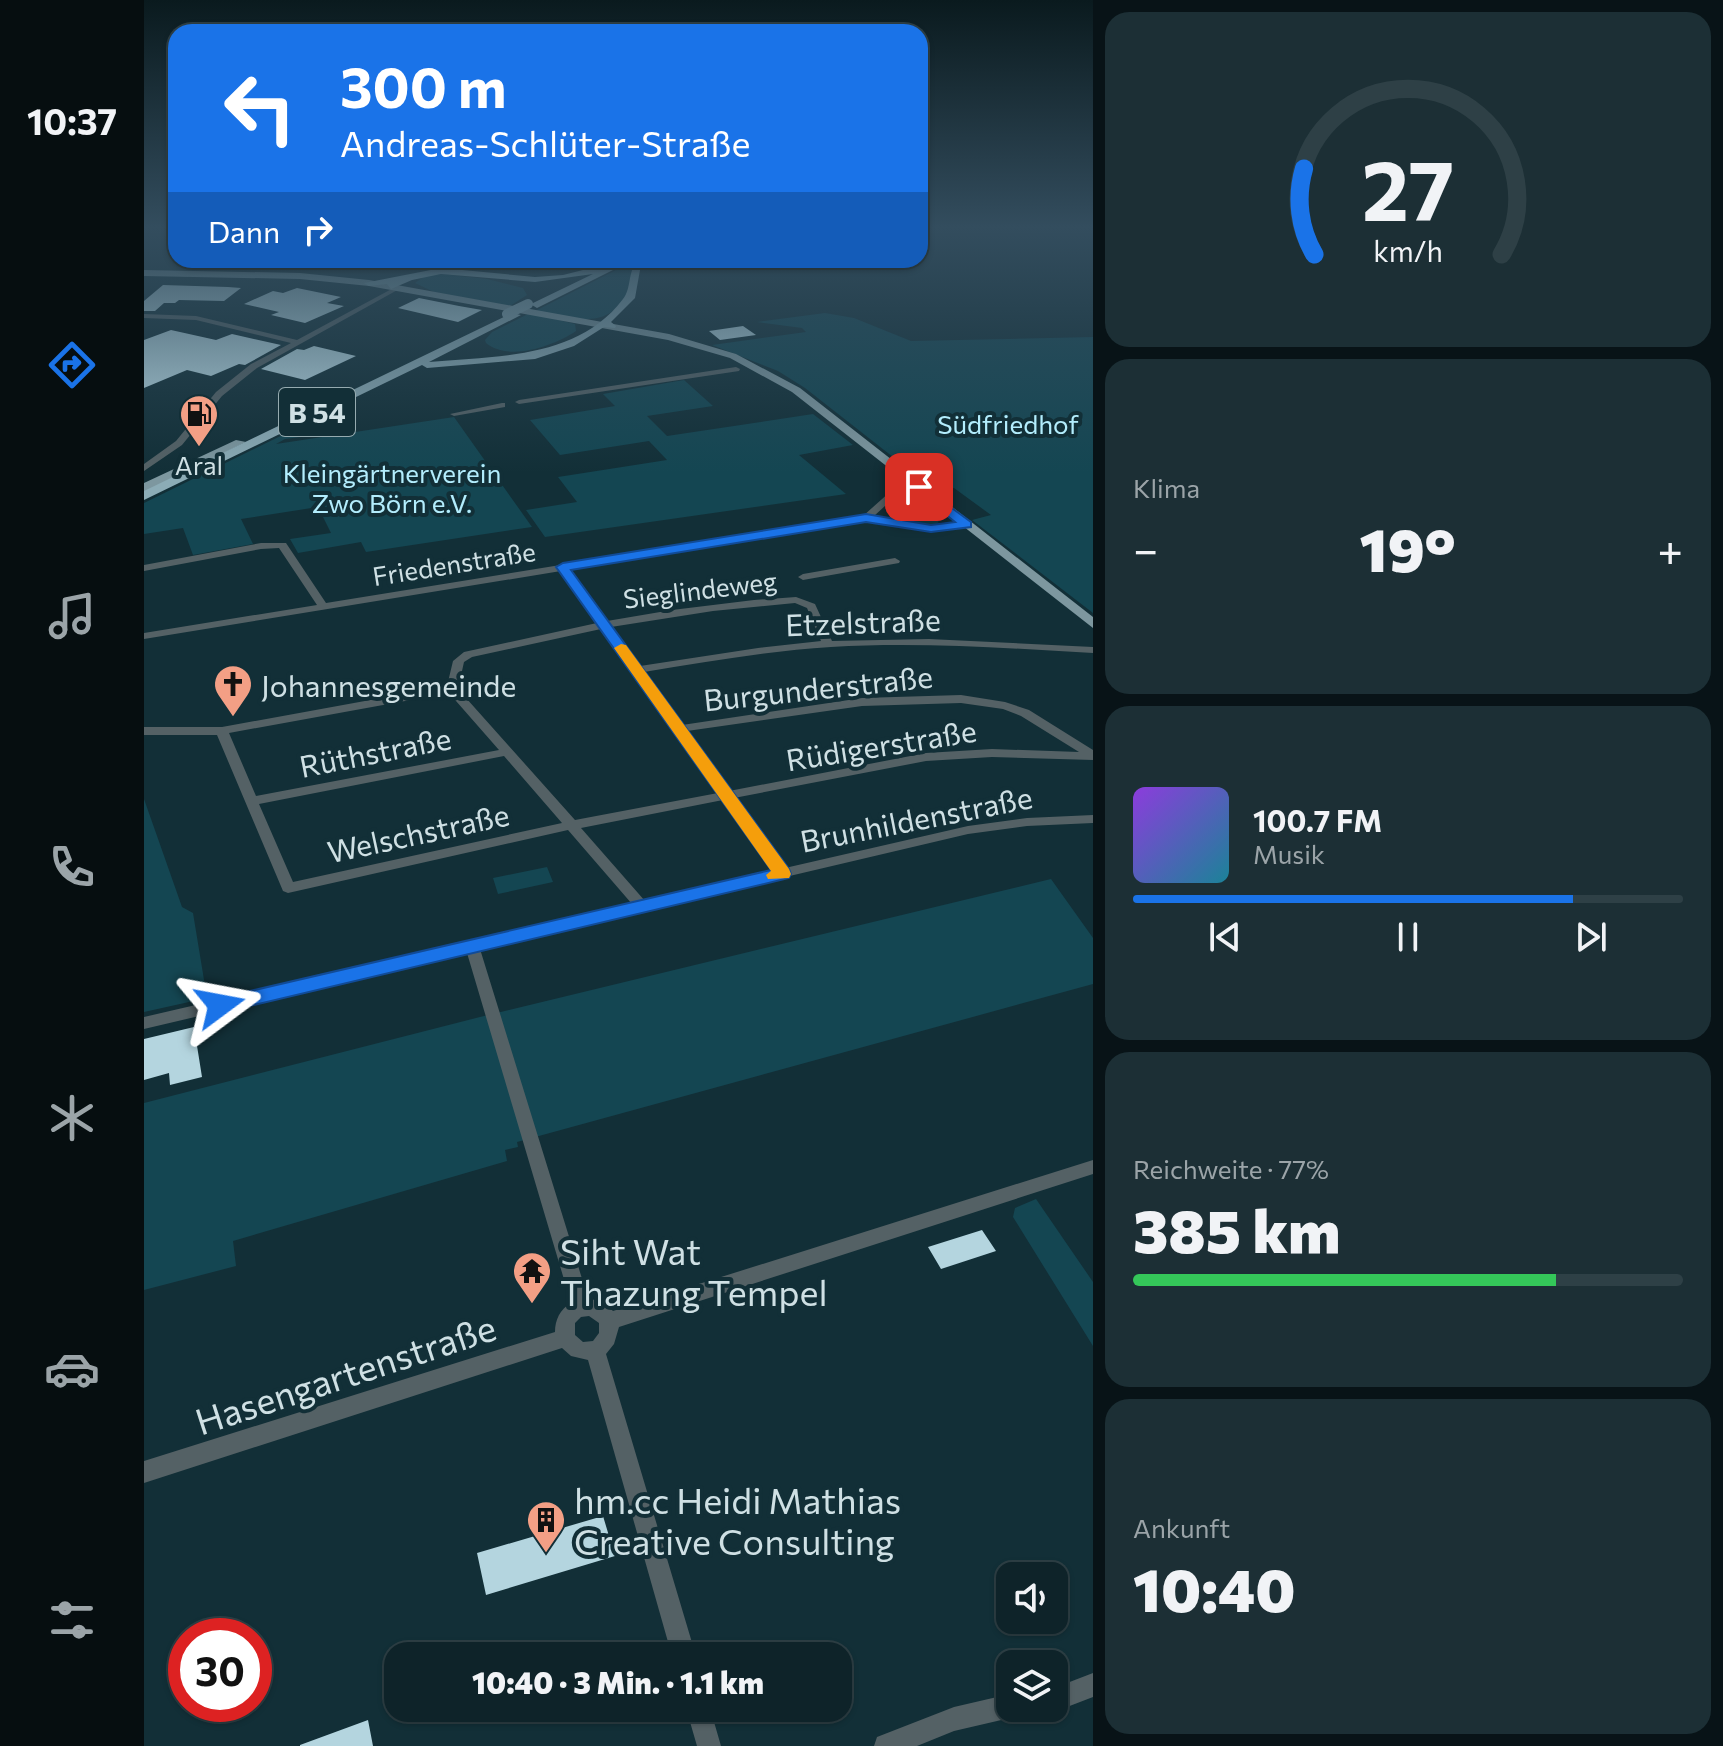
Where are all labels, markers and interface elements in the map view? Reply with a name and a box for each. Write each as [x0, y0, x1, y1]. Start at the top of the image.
text: 300 m [340, 51, 507, 120]
icon: left [208, 56, 312, 160]
text: 10:37 [27, 98, 117, 142]
text: Andreas-Schlüter-Straße [340, 120, 750, 164]
text: 27 [1362, 136, 1454, 238]
icon: right [296, 208, 340, 252]
text: Dann [208, 212, 280, 249]
text: km/h [1373, 234, 1443, 269]
icon: directions [44, 337, 100, 393]
road number: B 54 [279, 388, 355, 436]
fuel station icon: Aral [178, 393, 220, 448]
park label: Südfriedhof [937, 408, 1079, 439]
place label: Aral [175, 449, 223, 480]
pin [885, 453, 953, 521]
park label: Kleingärtnerverein Zwo Börn e.V. [283, 457, 501, 518]
icon: arrive [897, 465, 941, 509]
text: Klima [1133, 472, 1200, 503]
text: 19° [1359, 511, 1456, 584]
text: − [1133, 521, 1158, 575]
text: + [1657, 521, 1683, 575]
street label: Friedenstraße [370, 535, 538, 591]
street label: Sieglindeweg [621, 564, 779, 614]
icon: music [44, 588, 100, 644]
street label: Etzelstraße [785, 600, 941, 642]
street label: Burgunderstraße [702, 657, 934, 717]
church icon: Johannesgemeinde [212, 663, 254, 718]
place label: Johannesgemeinde [261, 666, 516, 703]
street label: Rüdigerstraße [783, 711, 979, 777]
street label: Rüthstraße [296, 718, 454, 784]
street label: Brunhildenstraße [797, 777, 1035, 859]
street label: Welschstraße [324, 795, 512, 869]
text: 100.7 FM [1253, 801, 1382, 838]
text: Musik [1253, 838, 1325, 869]
icon: phone [44, 839, 100, 895]
icon: previous [1203, 915, 1247, 959]
icon: pause [1386, 915, 1430, 959]
icon: next [1569, 915, 1613, 959]
position arrow [178, 963, 262, 1047]
icon: climate [44, 1090, 100, 1146]
text: Reichweite · 77% [1133, 1153, 1329, 1184]
text: 385 km [1133, 1192, 1340, 1265]
place label: Siht Wat Thazung Tempel [560, 1228, 828, 1313]
temple icon: Siht Wat Thazung Tempel [511, 1250, 553, 1305]
street label: Hasengartenstraße [189, 1304, 501, 1442]
icon: car [44, 1341, 100, 1397]
place label: hm.cc Heidi Mathias Creative Consulting [574, 1477, 901, 1562]
building icon: hm.cc Heidi Mathias Creative Consulting [525, 1499, 567, 1554]
text: Ankunft [1133, 1512, 1230, 1543]
text: 10:40 [1133, 1551, 1296, 1624]
map controls [996, 1562, 1068, 1722]
button: sound [996, 1562, 1068, 1634]
icon: filters [44, 1592, 100, 1648]
speed limit sign: 30 [168, 1618, 272, 1722]
button: layers [996, 1650, 1068, 1722]
text: 10:40 · 3 Min. · 1.1 km [472, 1663, 764, 1700]

